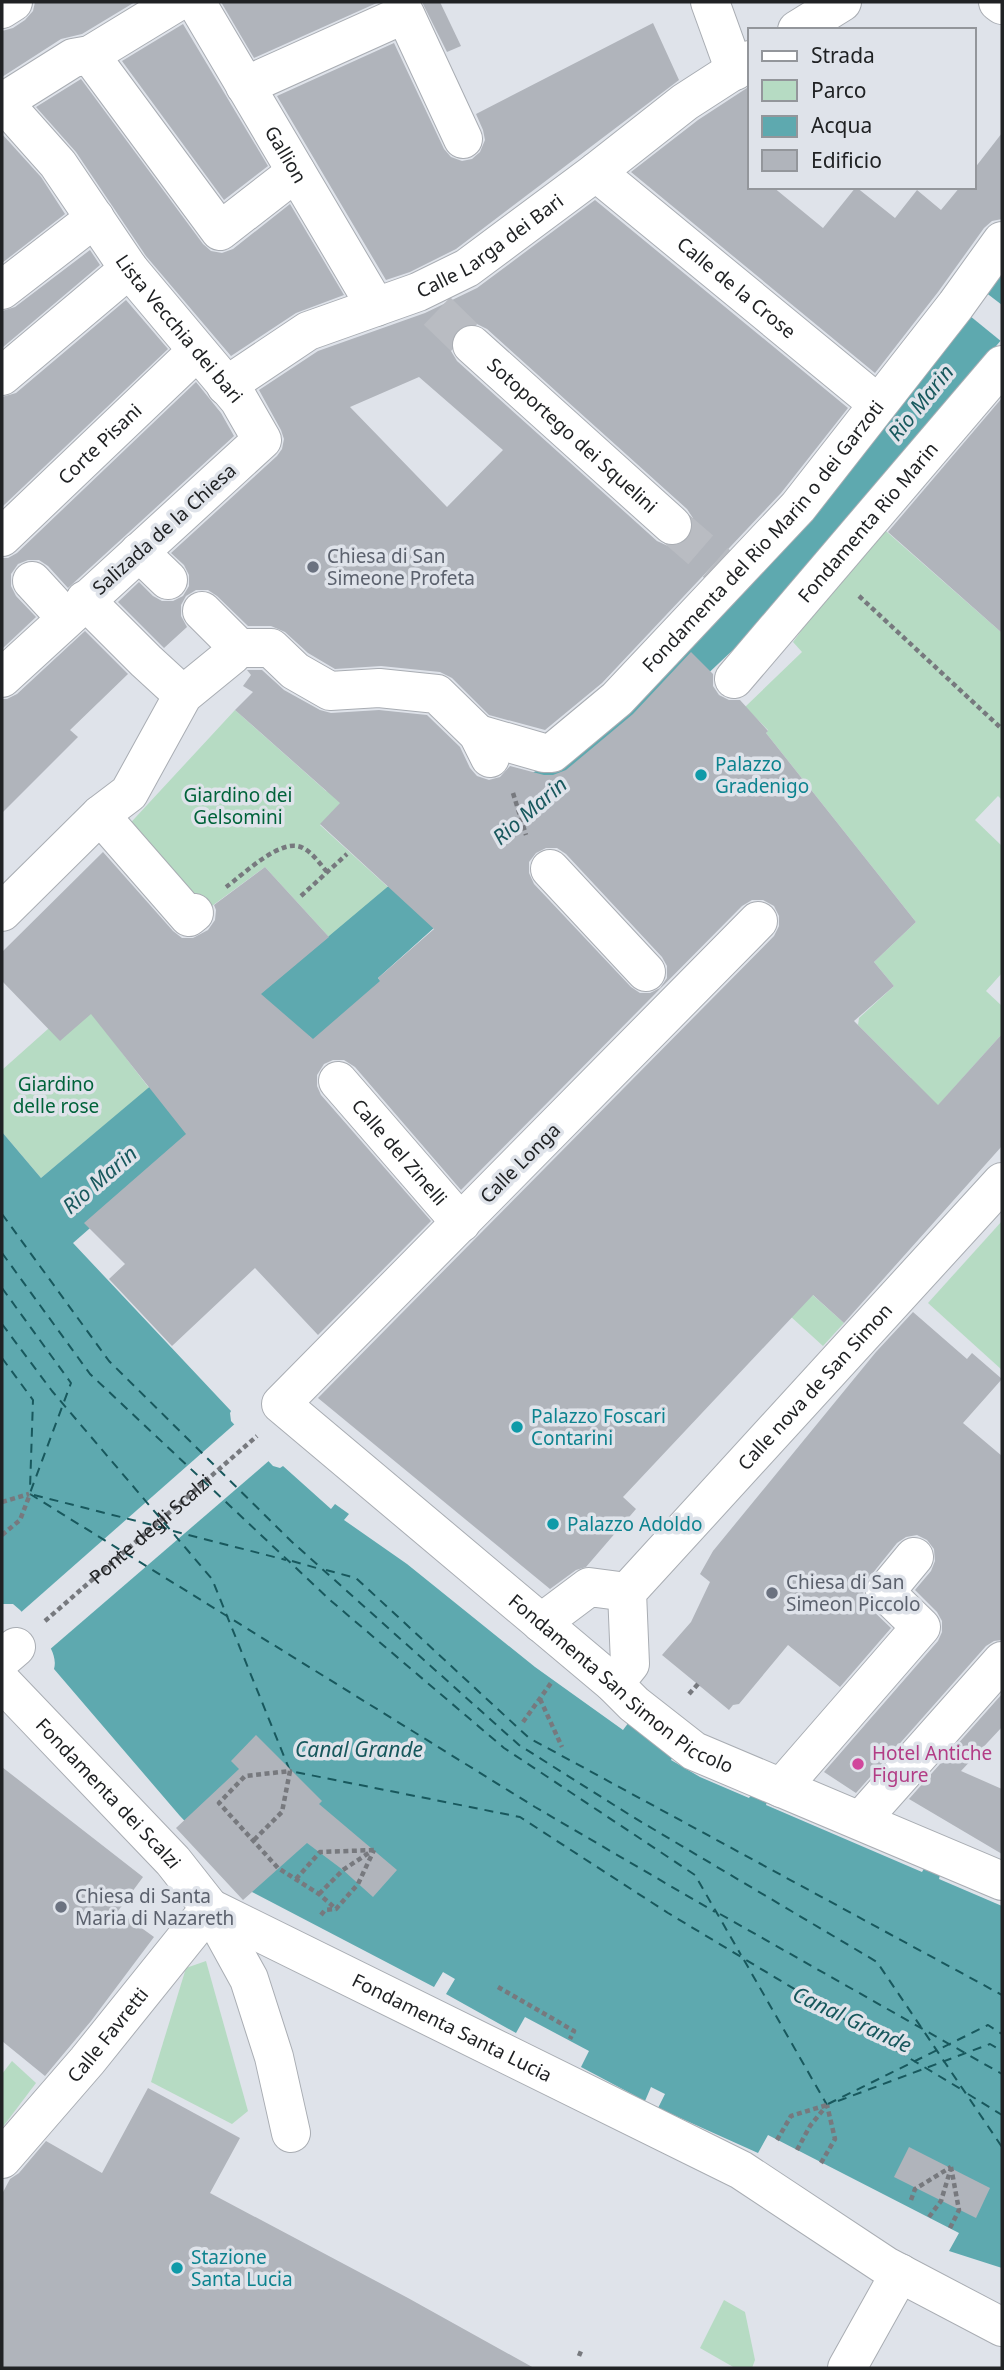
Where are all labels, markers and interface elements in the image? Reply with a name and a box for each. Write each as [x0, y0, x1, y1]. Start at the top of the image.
legend [748, 28, 976, 189]
text: Strada [811, 41, 875, 69]
text: Parco [811, 76, 867, 104]
text: Acqua [811, 111, 872, 139]
street label: Gallion [259, 121, 313, 188]
text: Edificio [811, 146, 882, 174]
street label: Calle Larga dei Bari [412, 188, 569, 304]
street label: Calle de la Crose [672, 231, 802, 344]
street label: Lista Vecchia dei bari [110, 249, 249, 408]
street label: Sotoportego dei Squelini [482, 352, 663, 519]
water label: Rio Marin [881, 358, 960, 446]
street label: Fondamenta del Rio Marin o dei Garzoti [636, 395, 890, 678]
street label: Corte Pisani [52, 398, 147, 490]
street label: Fondamenta Rio Marin [792, 436, 944, 608]
street label: Salizada de la Chiesa [87, 458, 241, 600]
place label: Chiesa di San Simeone Profeta [327, 543, 475, 591]
marker: Chiesa di San Simeone Profeta [305, 559, 321, 575]
place label: Palazzo Gradenigo [715, 751, 809, 799]
marker: Palazzo Gradenigo [693, 767, 709, 783]
water label: Rio Marin [486, 770, 573, 850]
park label: Giardino dei Gelsomini [184, 782, 292, 830]
park label: Giardino delle rose [13, 1071, 99, 1119]
street label: Calle del Zinelli [346, 1093, 453, 1211]
street label: Calle Longa [474, 1117, 566, 1209]
water label: Rio Marin [56, 1139, 143, 1219]
street label: Calle nova de San Simon [732, 1297, 898, 1476]
place label: Palazzo Foscari Contarini [531, 1403, 666, 1451]
marker: Palazzo Foscari Contarini [509, 1419, 525, 1435]
street label: Ponte degli Scalzi [83, 1468, 217, 1590]
place label: Palazzo Adoldo [567, 1511, 702, 1537]
marker: Palazzo Adoldo [545, 1516, 561, 1532]
place label: Chiesa di San Simeon Piccolo [786, 1569, 921, 1617]
marker: Chiesa di San Simeon Piccolo [764, 1585, 780, 1601]
street label: Fondamenta San Simon Piccolo [503, 1588, 737, 1779]
street label: Fondamenta dei Scalzi [30, 1712, 187, 1874]
water label: Canal Grande [295, 1735, 423, 1763]
place label: Hotel Antiche Figure [872, 1740, 992, 1788]
marker: Hotel Antiche Figure [850, 1756, 866, 1772]
place label: Chiesa di Santa Maria di Nazareth [75, 1883, 234, 1931]
marker: Chiesa di Santa Maria di Nazareth [53, 1899, 69, 1915]
street label: Fondamenta Santa Lucia [348, 1967, 557, 2088]
water label: Canal Grande [788, 1979, 916, 2059]
street label: Calle Favretti [61, 1982, 154, 2088]
place label: Stazione Santa Lucia [191, 2244, 293, 2292]
marker: Stazione Santa Lucia [169, 2260, 185, 2276]

